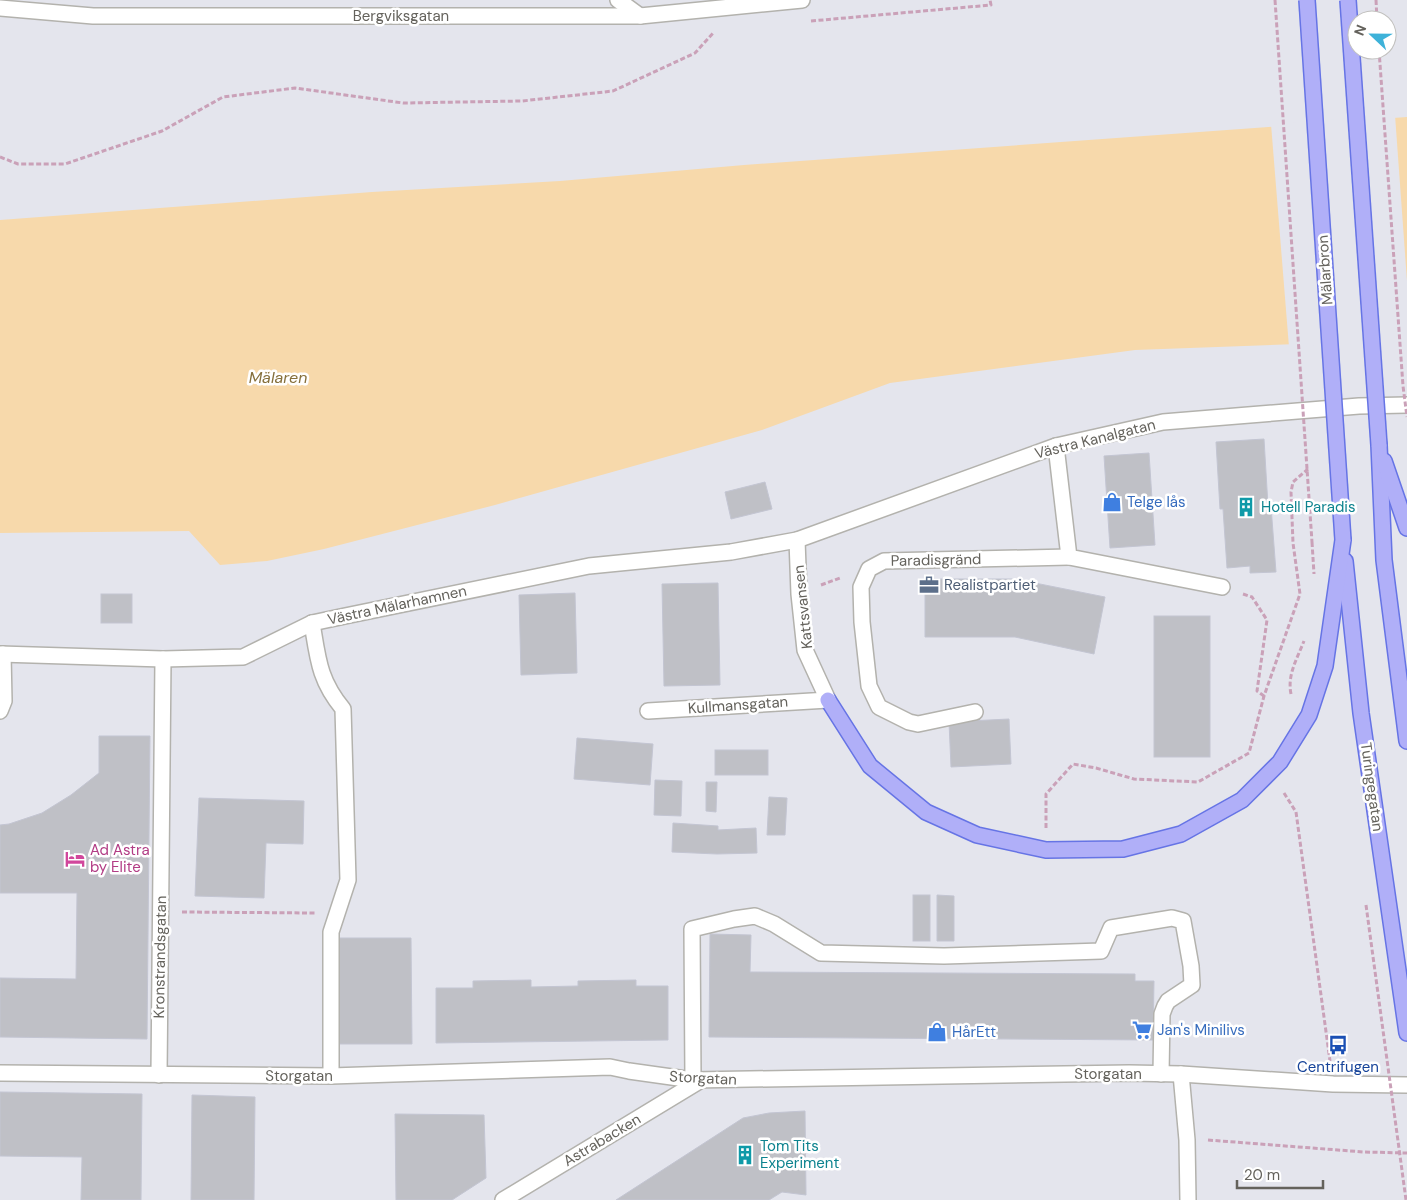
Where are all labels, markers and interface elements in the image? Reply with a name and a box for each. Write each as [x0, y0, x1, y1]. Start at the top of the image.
street label: Bergviksgatan [353, 6, 449, 26]
north arrow [1347, 10, 1397, 60]
text: N [1350, 22, 1370, 38]
street label: Mälarbron [1313, 234, 1337, 306]
water label: Mälaren [249, 367, 307, 388]
street label: Västra Kanalgatan [1033, 414, 1157, 464]
shop icon: Telge lås [1101, 491, 1123, 513]
place label: Telge lås [1127, 492, 1186, 512]
building icon: Hotell Paradis [1235, 496, 1257, 518]
place label: Hotell Paradis [1261, 497, 1355, 517]
street label: Paradisgränd [890, 549, 982, 571]
street label: Kattsvansen [789, 564, 817, 650]
office icon: Realistpartiet [918, 574, 940, 596]
place label: Realistpartiet [944, 575, 1036, 595]
street label: Västra Mälarhamnen [326, 580, 468, 630]
street label: Kullmansgatan [687, 692, 789, 718]
street label: Turingegatan [1356, 741, 1388, 833]
place label: Ad Astra by Elite [90, 840, 150, 877]
hotel icon: Ad Astra by Elite [64, 848, 86, 870]
street label: Kronstrandsgatan [149, 895, 171, 1019]
supermarket icon: Jan's Minilivs [1131, 1019, 1153, 1041]
place label: Jan's Minilivs [1157, 1020, 1245, 1040]
shop icon: HårEtt [926, 1021, 948, 1043]
place label: HårEtt [952, 1022, 996, 1042]
bus stop icon: Centrifugen [1327, 1034, 1349, 1056]
place label: Centrifugen [1297, 1057, 1379, 1077]
street label: Storgatan [1074, 1064, 1142, 1084]
street label: Storgatan [265, 1066, 333, 1086]
street label: Storgatan [669, 1066, 737, 1090]
street label: Astrabacken [560, 1109, 644, 1171]
place label: Tom Tits Experiment [760, 1136, 839, 1173]
building icon: Tom Tits Experiment [734, 1144, 756, 1166]
scale bar [1237, 1158, 1323, 1190]
text: 20 m [1244, 1165, 1280, 1185]

